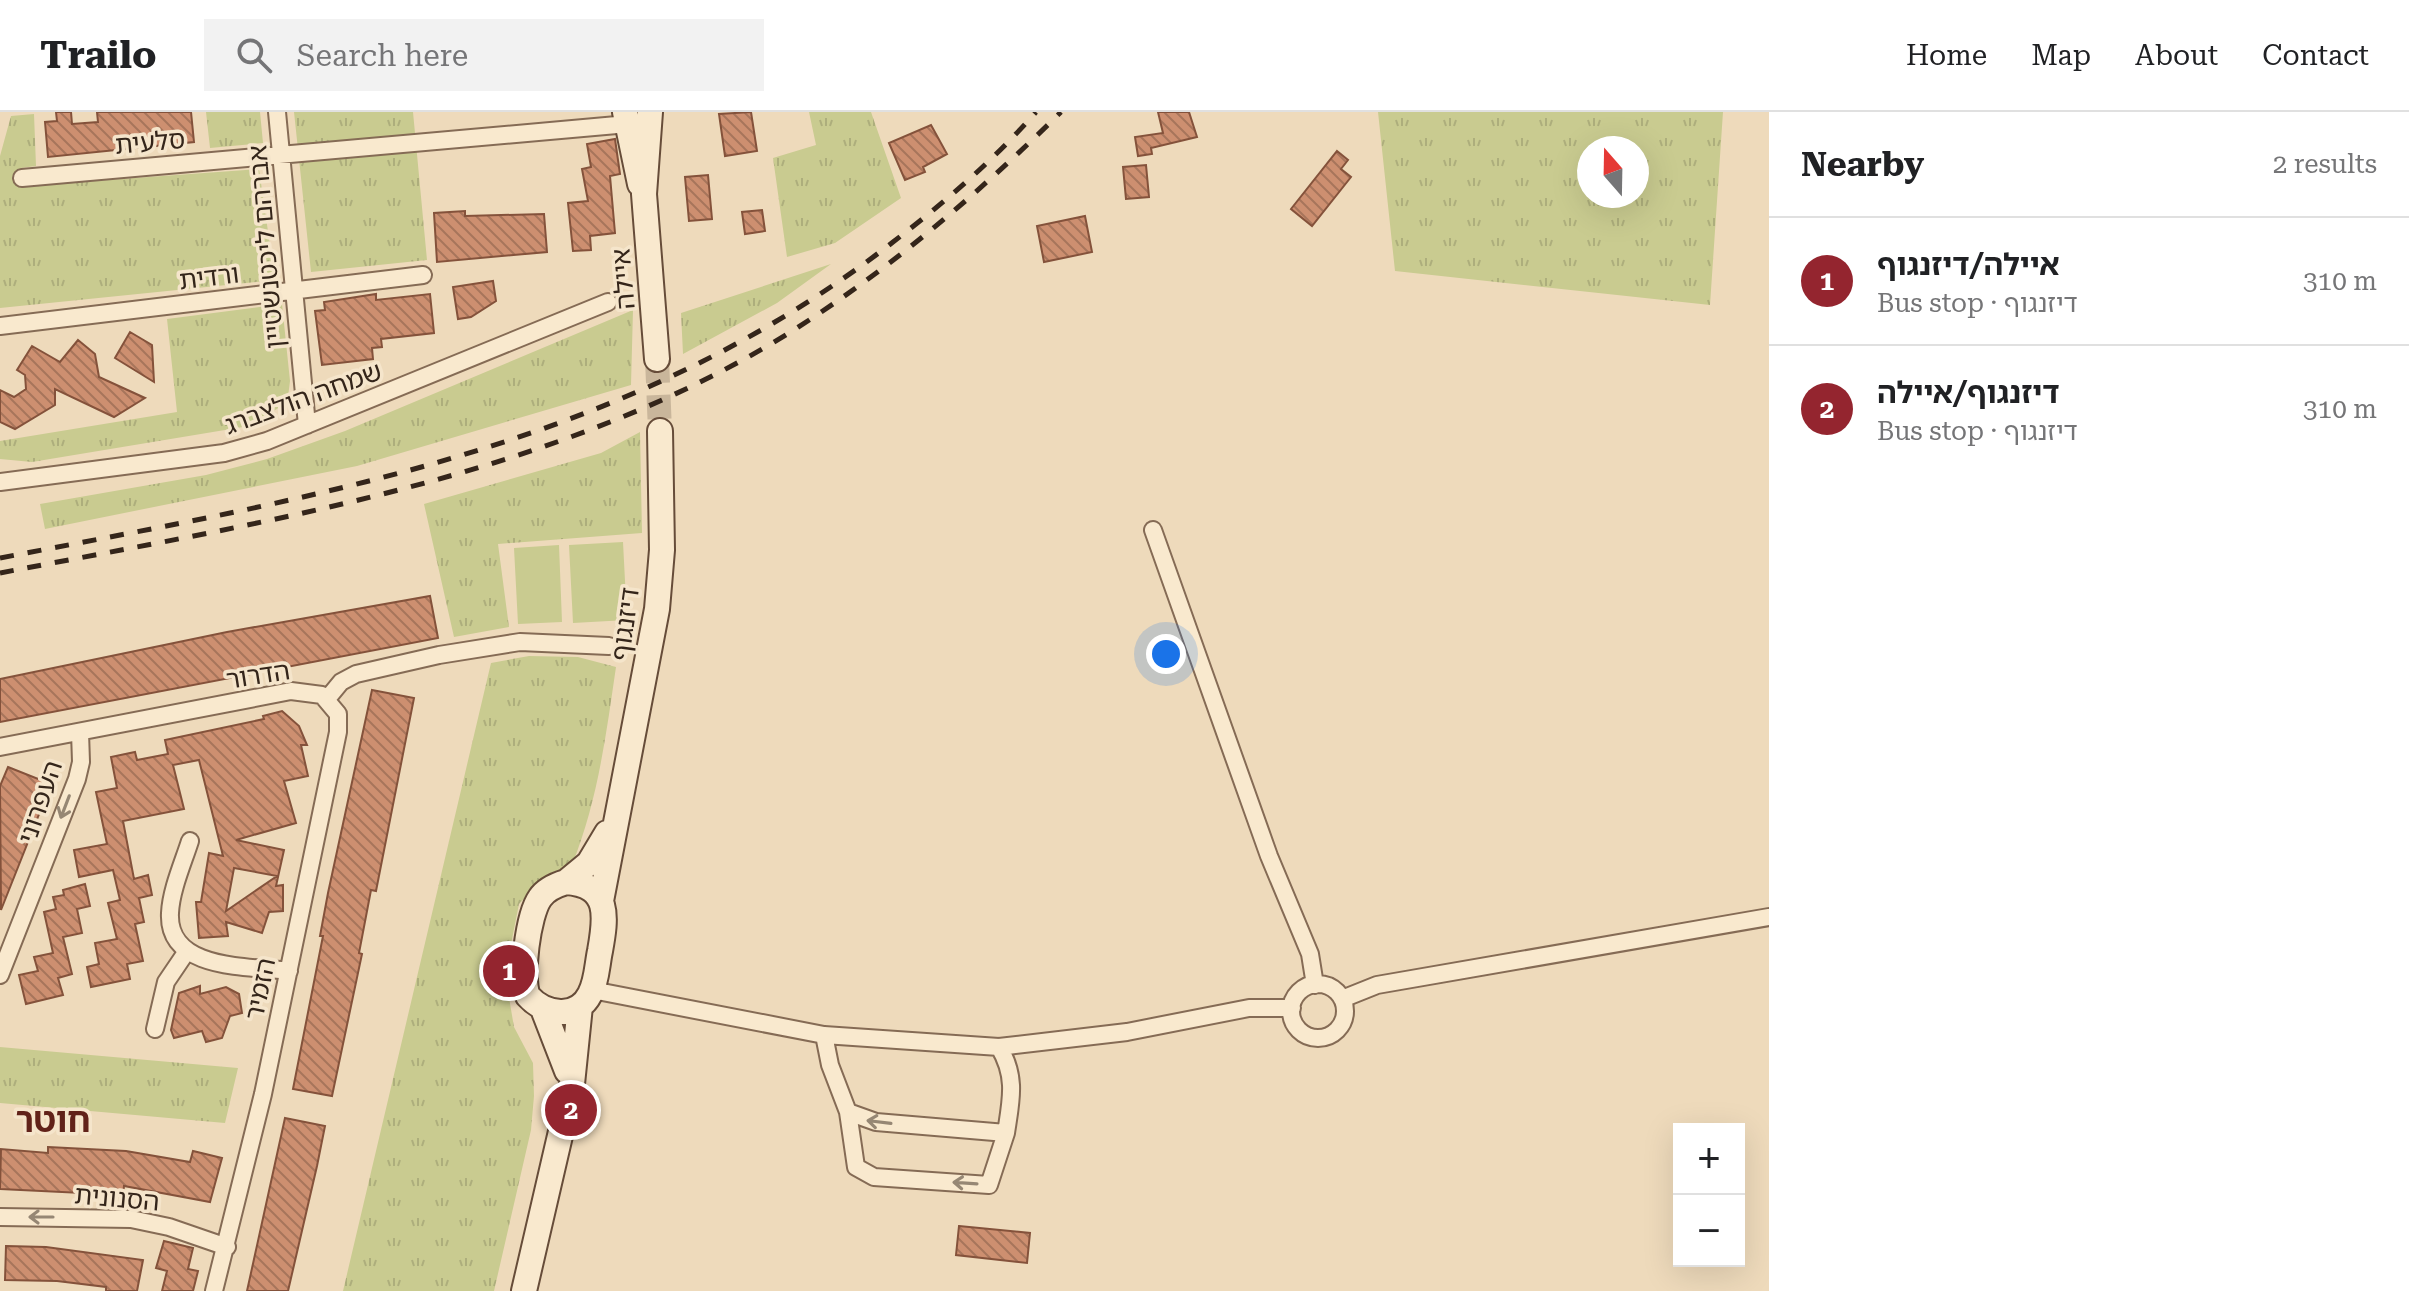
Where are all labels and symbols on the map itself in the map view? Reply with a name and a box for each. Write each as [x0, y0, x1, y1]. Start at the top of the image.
street label: סלעית [114, 124, 186, 160]
north arrow [1577, 136, 1649, 208]
street label: אברהם ליכטנשטיין [242, 144, 290, 350]
street label: איילה [605, 247, 641, 311]
street label: ורדית [177, 258, 241, 296]
street label: שמחה הולצברג [220, 356, 386, 440]
street label: דיזנגוף [605, 585, 645, 663]
your location [1146, 634, 1186, 674]
street label: הדרור [224, 655, 292, 695]
street label: העפרוני [12, 756, 68, 848]
one-way arrow [57, 794, 72, 819]
pin: 1 [483, 941, 535, 1001]
street label: הזמיר [239, 955, 281, 1023]
pin: 2 [545, 1080, 597, 1140]
district label: חוטר [15, 1100, 91, 1140]
one-way arrow [867, 1114, 892, 1129]
one-way arrow [952, 1175, 979, 1190]
street label: הסנונית [73, 1179, 161, 1217]
one-way arrow [28, 1209, 55, 1225]

